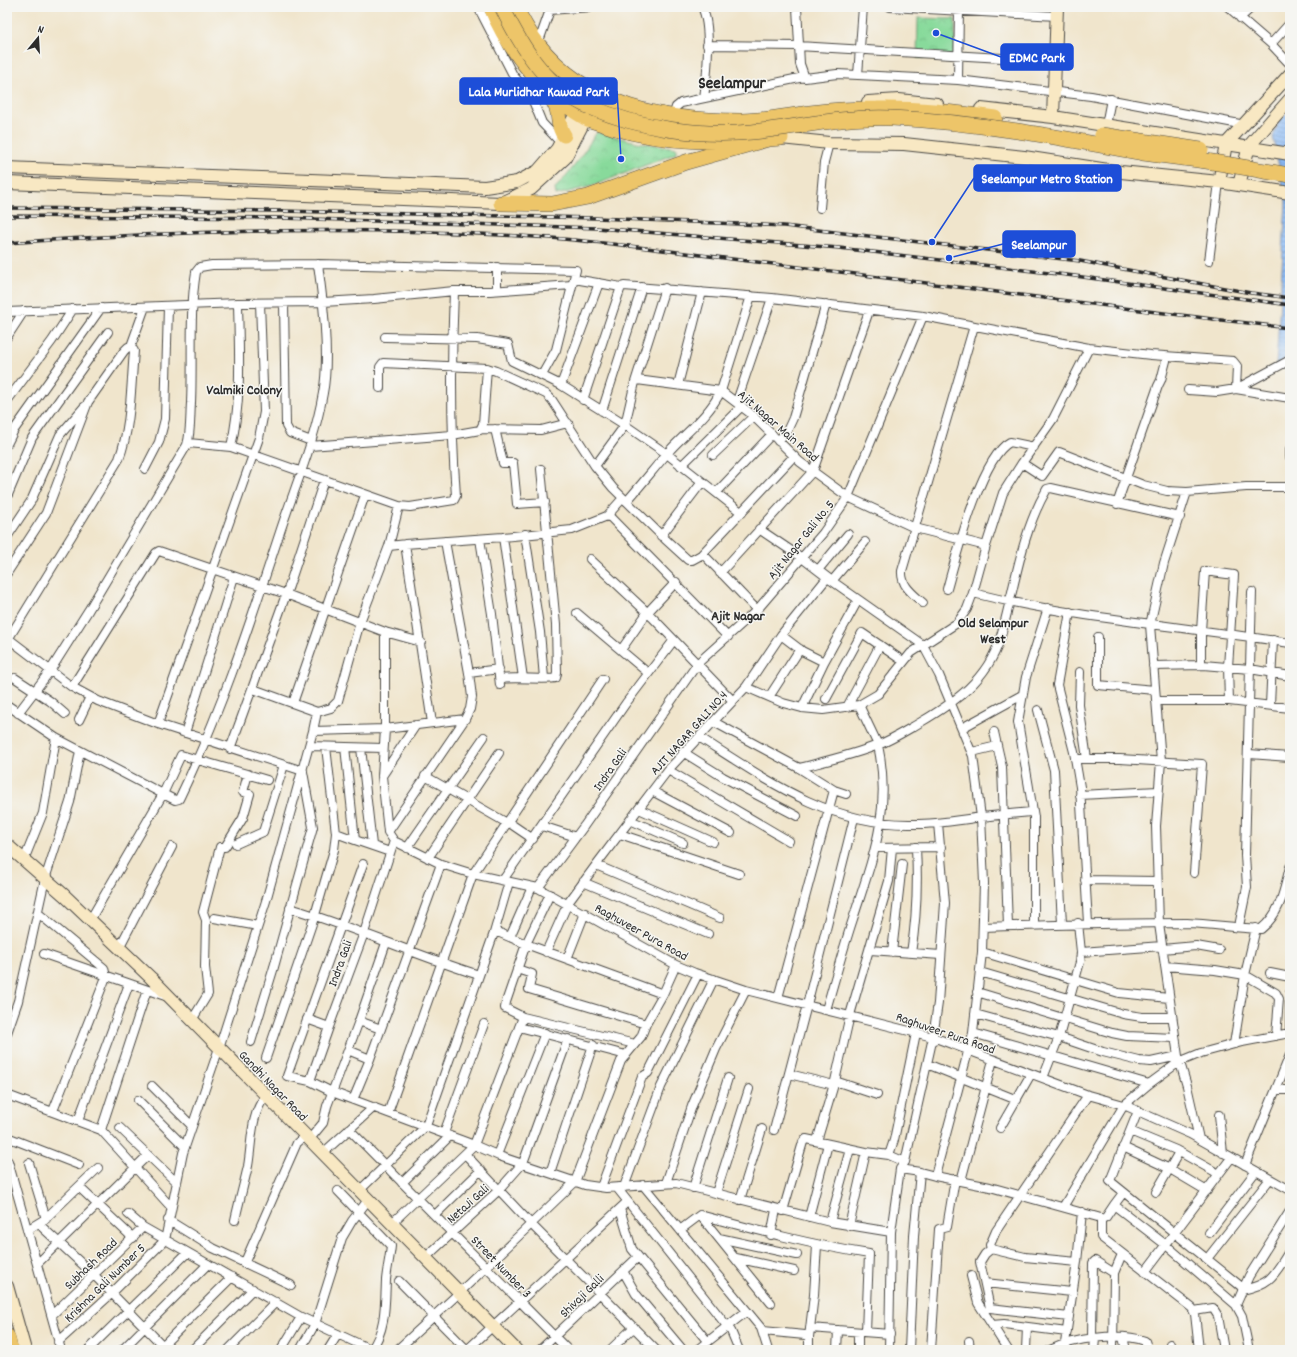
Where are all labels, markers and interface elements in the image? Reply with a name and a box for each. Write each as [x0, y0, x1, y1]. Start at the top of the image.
north arrow [18, 18, 58, 58]
text: N [35, 22, 46, 39]
callout: EDMC Park [1001, 44, 1073, 70]
text: EDMC Park [1009, 49, 1065, 69]
district label: Seelampur [698, 73, 766, 97]
callout: Lala Murlidhar Kawad Park [460, 78, 617, 104]
text: Lala Murlidhar Kawad Park [469, 83, 610, 103]
callout: Seelampur Metro Station [974, 165, 1121, 191]
text: Seelampur Metro Station [981, 170, 1113, 190]
callout: Seelampur [1003, 231, 1075, 257]
text: Seelampur [1011, 236, 1068, 256]
district label: Valmiki Colony [206, 381, 283, 401]
street label: Ajit Nagar Main Road [733, 386, 822, 468]
street label: Ajit Nagar Gali No. 5 [764, 497, 840, 584]
district label: Ajit Nagar [711, 607, 766, 627]
district label: Old Selampur West [958, 614, 1029, 650]
street label: AJIT NAGAR GALI NO.4 [647, 687, 733, 780]
street label: Indra Gali [589, 745, 633, 796]
street label: Raghuveer Pura Road [591, 900, 691, 967]
street label: Indra Gali [324, 937, 359, 990]
street label: Raghuveer Pura Road [893, 1008, 997, 1060]
street label: Gandhi Nagar Road [233, 1047, 311, 1127]
street label: NetaJi Gali [443, 1180, 495, 1229]
street label: Street Number 3 [465, 1232, 535, 1303]
street label: Subhash Road [61, 1234, 123, 1295]
street label: Krishna Gali Number 5 [61, 1240, 151, 1328]
street label: Shivaji Galli [556, 1270, 610, 1323]

